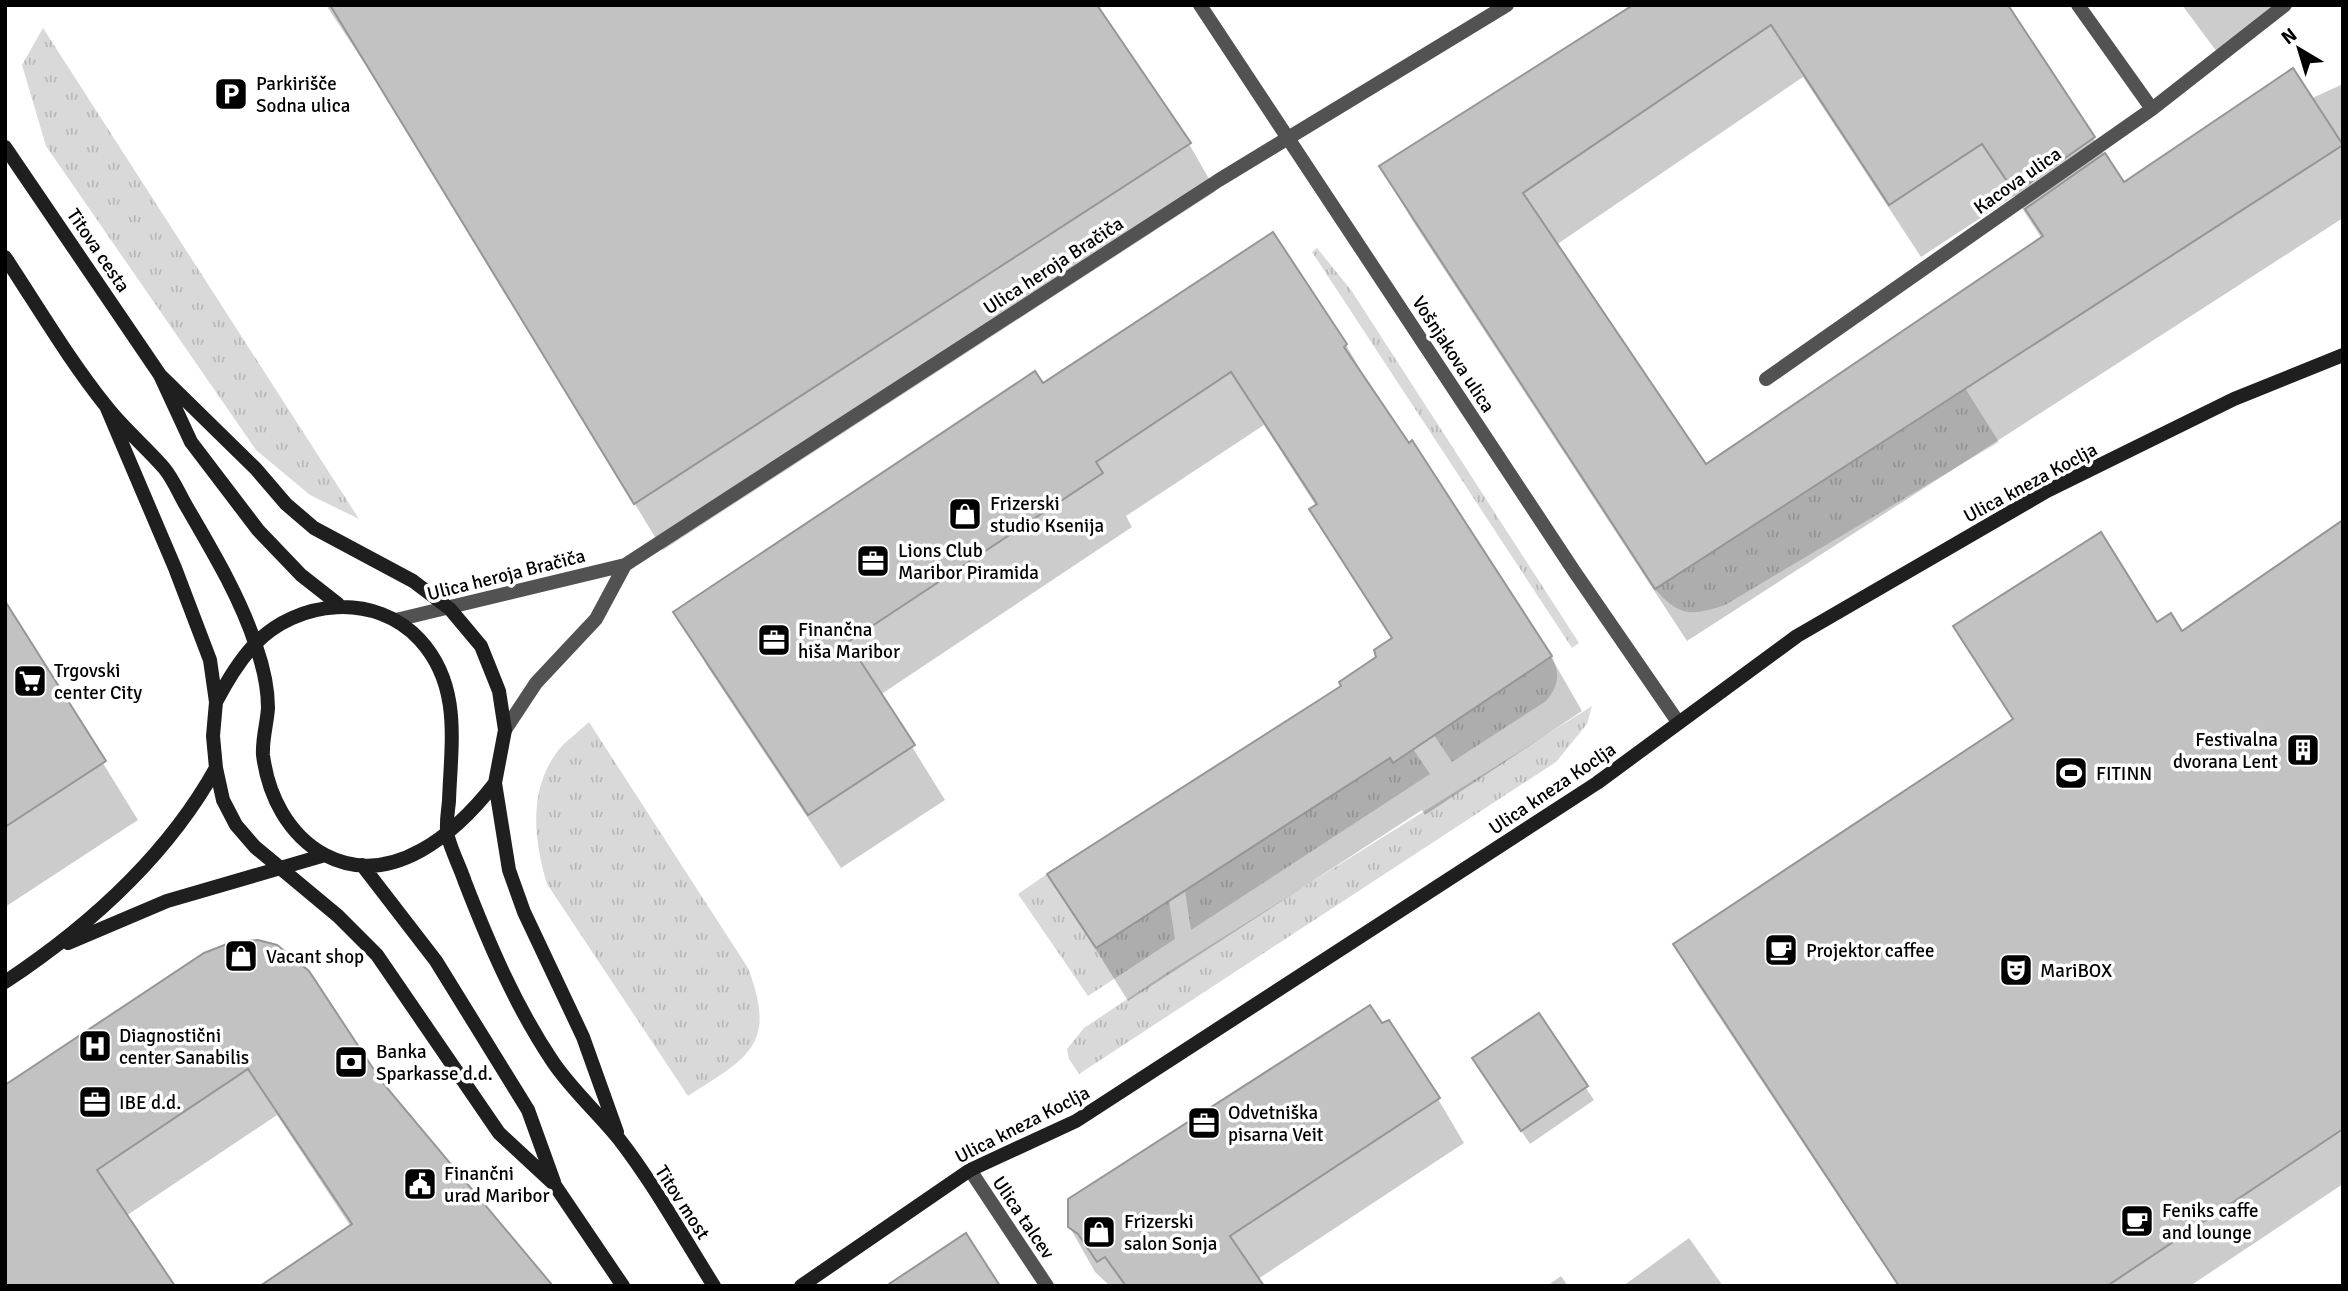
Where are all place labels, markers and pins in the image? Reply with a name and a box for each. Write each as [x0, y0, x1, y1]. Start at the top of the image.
place label: Parkirišče Sodna ulica [256, 72, 350, 118]
parking icon: Parkirišče Sodna ulica [212, 75, 250, 113]
place label: Frizerski studio Ksenija [990, 492, 1104, 538]
shop icon: Frizerski studio Ksenija [946, 495, 984, 533]
place label: Lions Club Maribor Piramida [898, 539, 1039, 585]
office icon: Lions Club Maribor Piramida [854, 542, 892, 580]
place label: Finančna hiša Maribor [798, 618, 900, 664]
office icon: Finančna hiša Maribor [755, 621, 793, 659]
place label: Trgovski center City [54, 659, 142, 705]
supermarket icon: Trgovski center City [11, 662, 49, 700]
place label: Festivalna dvorana Lent [2173, 728, 2278, 774]
building icon: Festivalna dvorana Lent [2284, 731, 2322, 769]
sports icon: FITINN [2052, 754, 2090, 792]
place label: FITINN [2096, 762, 2152, 786]
cafe icon: Projektor caffee [1762, 931, 1800, 969]
shop icon: Vacant shop [222, 937, 260, 975]
place label: Projektor caffee [1806, 939, 1934, 963]
place label: Vacant shop [266, 945, 364, 969]
theatre icon: MariBOX [1997, 951, 2035, 989]
place label: MariBOX [2040, 959, 2112, 983]
place label: Diagnostični center Sanabilis [119, 1024, 249, 1070]
hospital icon: Diagnostični center Sanabilis [76, 1027, 114, 1065]
place label: Banka Sparkasse d.d. [376, 1040, 493, 1086]
bank icon: Banka Sparkasse d.d. [332, 1043, 370, 1081]
office icon: IBE d.d. [76, 1083, 114, 1121]
place label: IBE d.d. [119, 1091, 181, 1115]
place label: Odvetniška pisarna Veit [1228, 1101, 1324, 1147]
office icon: Odvetniška pisarna Veit [1185, 1104, 1223, 1142]
place label: Finančni urad Maribor [444, 1162, 549, 1208]
public building icon: Finančni urad Maribor [401, 1165, 439, 1203]
place label: Feniks caffe and lounge [2162, 1199, 2259, 1245]
cafe icon: Feniks caffe and lounge [2118, 1202, 2156, 1240]
place label: Frizerski salon Sonja [1124, 1210, 1217, 1256]
shop icon: Frizerski salon Sonja [1080, 1213, 1118, 1251]

